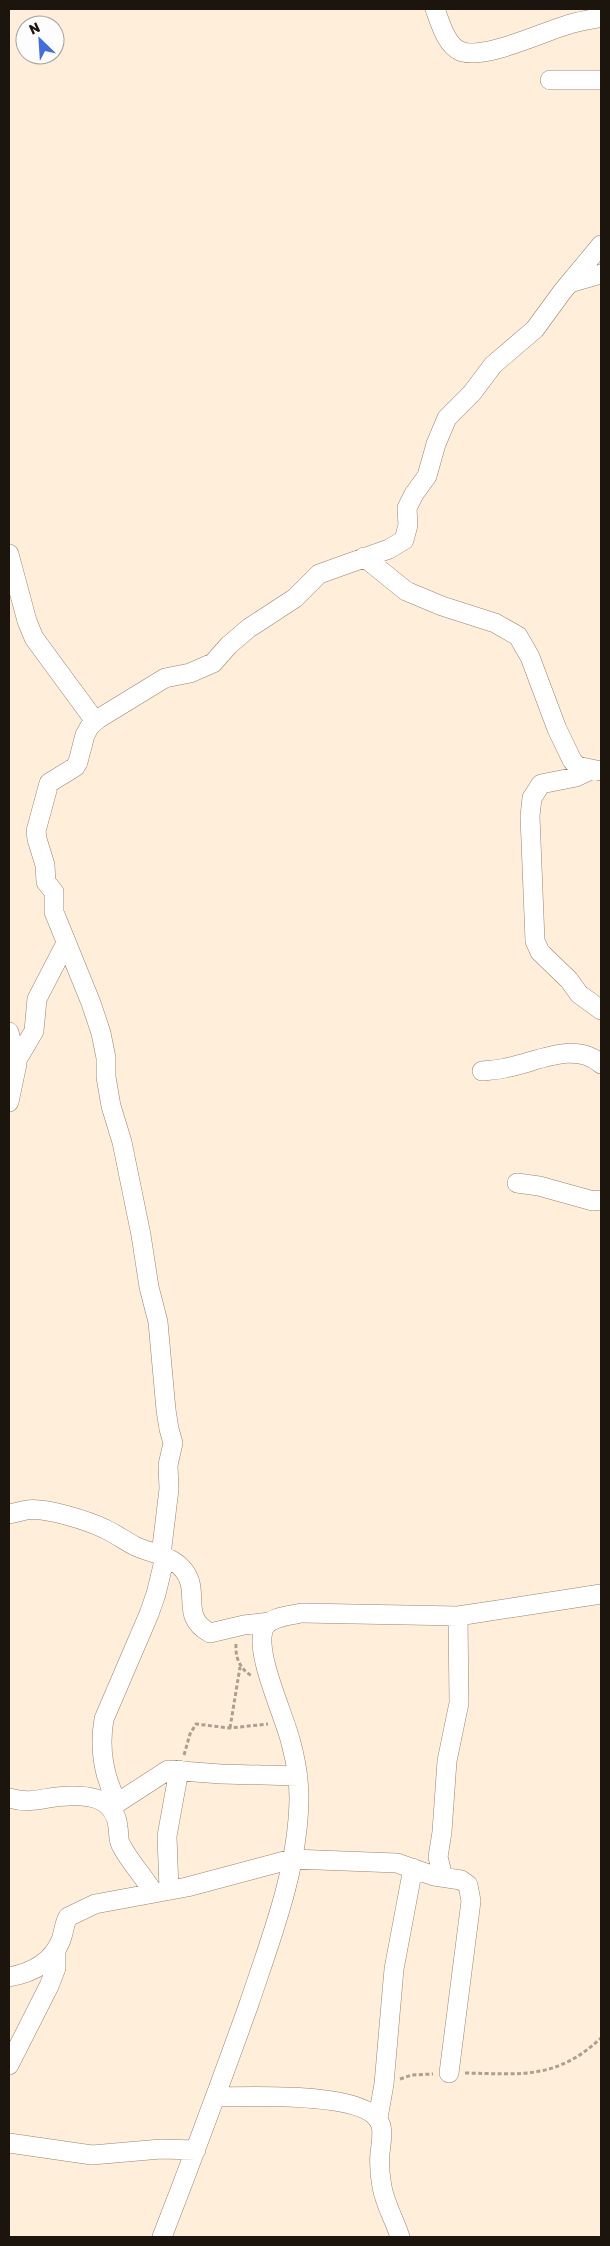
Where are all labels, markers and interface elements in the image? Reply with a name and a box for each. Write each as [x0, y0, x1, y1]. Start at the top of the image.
north arrow [15, 15, 65, 65]
text: N [27, 19, 43, 39]

